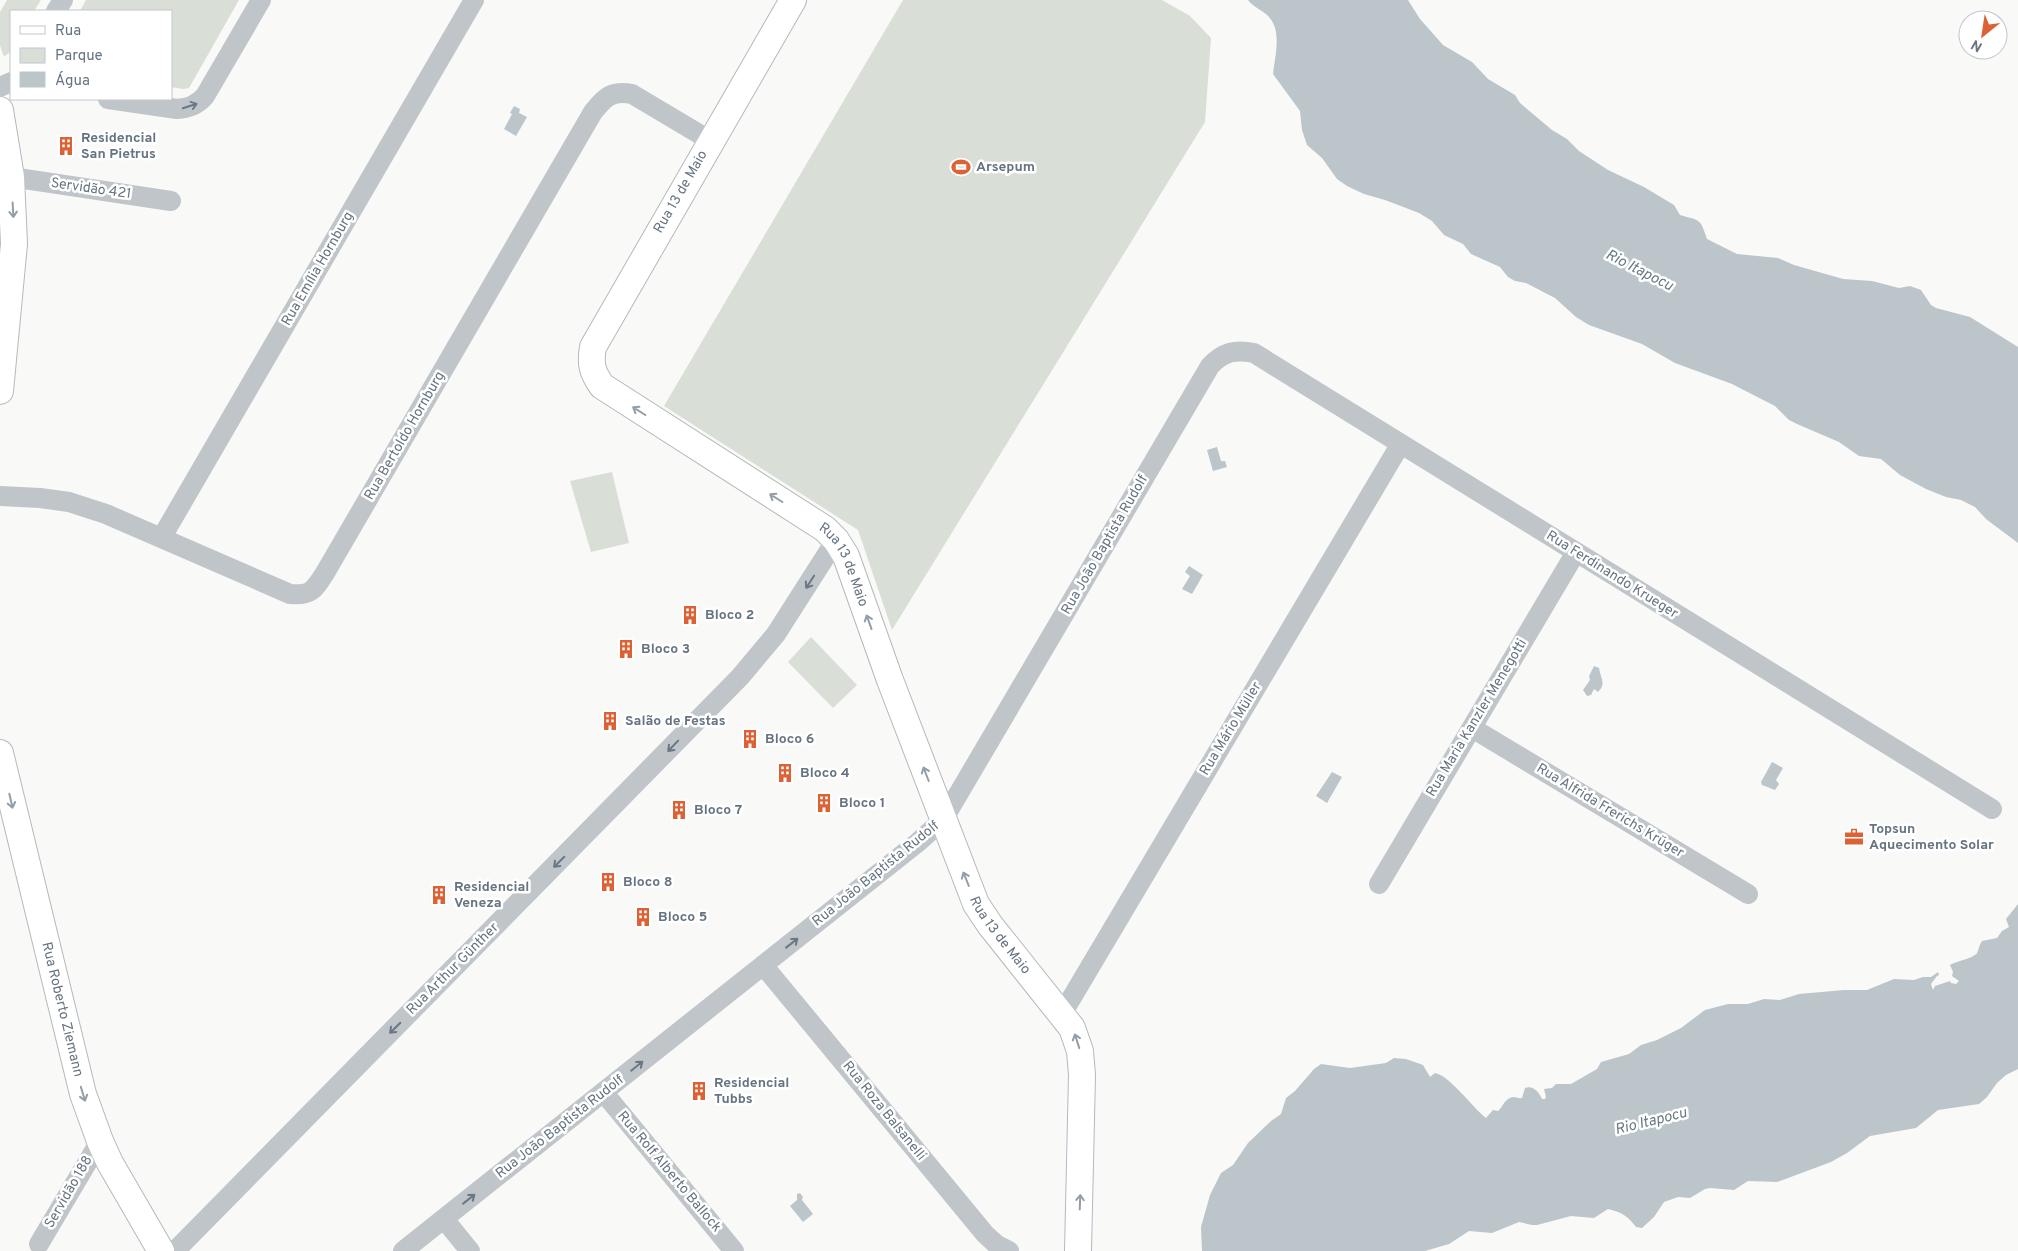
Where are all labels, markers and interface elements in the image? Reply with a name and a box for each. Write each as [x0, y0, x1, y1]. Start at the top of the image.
legend [10, 10, 172, 100]
north arrow [1958, 10, 2008, 60]
text: Rua [55, 22, 81, 41]
text: N [1969, 35, 1986, 55]
text: Parque [55, 47, 103, 66]
text: Água [55, 71, 90, 91]
one-way arrow [182, 101, 197, 110]
place label: Residencial San Pietrus [81, 130, 156, 163]
building icon: Residencial San Pietrus [55, 135, 77, 157]
street label: Rua 13 de Maio [650, 147, 712, 236]
sports icon: Arsepum [950, 156, 972, 178]
place label: Arsepum [976, 159, 1035, 176]
street label: Servidão 421 [50, 175, 132, 203]
one-way arrow [9, 202, 18, 218]
street label: Rua Emília Hornburg [278, 209, 358, 329]
water label: Rio Itapocu [1602, 246, 1677, 296]
street label: Rua Bertoldo Hornburg [361, 369, 449, 503]
one-way arrow [632, 405, 646, 415]
street label: Rua João Baptista Rudolf [1058, 472, 1152, 618]
one-way arrow [769, 493, 783, 503]
street label: Rua 13 de Maio [816, 519, 872, 609]
street label: Rua Ferdinando Krueger [1543, 527, 1682, 623]
one-way arrow [805, 574, 815, 588]
building icon: Bloco 2 [679, 604, 701, 626]
place label: Bloco 2 [705, 607, 754, 624]
one-way arrow [864, 615, 873, 630]
street label: Rua Maria Kanzler Menegotti [1423, 636, 1531, 800]
building icon: Bloco 3 [615, 638, 637, 660]
place label: Bloco 3 [641, 641, 690, 658]
street label: Rua Mário Müller [1196, 679, 1266, 779]
building icon: Salão de Festas [599, 710, 621, 732]
place label: Salão de Festas [625, 713, 726, 730]
building icon: Bloco 6 [739, 728, 761, 750]
place label: Bloco 6 [765, 731, 814, 748]
one-way arrow [667, 740, 679, 752]
street label: Rua Alfrida Frerichs Krüger [1533, 760, 1687, 862]
building icon: Bloco 4 [774, 762, 796, 784]
place label: Bloco 4 [800, 765, 850, 782]
one-way arrow [921, 767, 930, 783]
one-way arrow [7, 792, 16, 808]
building icon: Bloco 1 [813, 792, 835, 814]
place label: Bloco 1 [839, 795, 885, 812]
building icon: Bloco 7 [668, 799, 690, 821]
place label: Bloco 7 [694, 802, 742, 819]
street label: Rua João Baptista Rudolf [809, 817, 943, 930]
place label: Topsun Aquecimento Solar [1869, 821, 1994, 854]
office icon: Topsun Aquecimento Solar [1843, 826, 1865, 848]
one-way arrow [552, 856, 565, 868]
building icon: Bloco 8 [597, 871, 619, 893]
one-way arrow [961, 872, 970, 887]
place label: Bloco 8 [623, 874, 673, 891]
place label: Residencial Veneza [454, 879, 529, 912]
building icon: Residencial Veneza [428, 884, 450, 906]
street label: Rua 13 de Maio [965, 894, 1034, 978]
building icon: Bloco 5 [632, 906, 654, 928]
place label: Bloco 5 [658, 909, 707, 926]
street label: Rua Arthur Günther [403, 919, 503, 1019]
one-way arrow [785, 937, 798, 948]
street label: Rua Roberto Ziemann [38, 940, 87, 1079]
one-way arrow [390, 1021, 402, 1033]
one-way arrow [1071, 1033, 1081, 1049]
street label: Rua Roza Balsanelli [839, 1058, 929, 1164]
one-way arrow [631, 1061, 644, 1072]
street label: Rua João Baptista Rudolf [493, 1071, 628, 1182]
place label: Residencial Tubbs [714, 1075, 789, 1108]
building icon: Residencial Tubbs [688, 1080, 710, 1102]
one-way arrow [79, 1086, 89, 1102]
water label: Rio Itapocu [1613, 1104, 1690, 1140]
street label: Rua Rolf Alberto Ballock [613, 1108, 725, 1236]
street label: Servidão 188 [41, 1153, 97, 1231]
one-way arrow [462, 1194, 475, 1205]
one-way arrow [1075, 1195, 1084, 1211]

